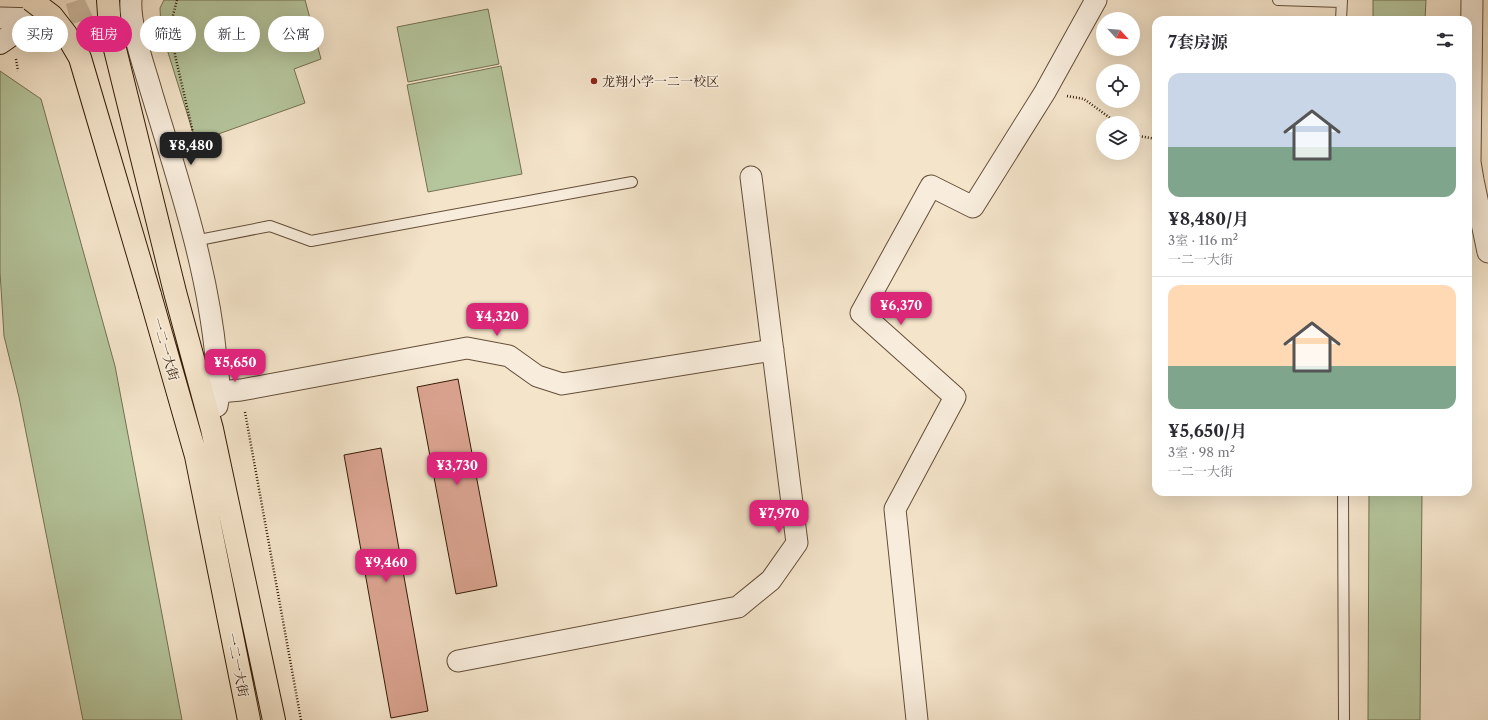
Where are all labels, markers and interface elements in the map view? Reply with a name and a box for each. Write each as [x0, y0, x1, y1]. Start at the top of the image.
north arrow [1096, 12, 1140, 56]
map controls [1096, 12, 1140, 160]
chip: 买房 [12, 16, 68, 52]
chip: 租房 [76, 16, 132, 52]
chip: 筛选 [140, 16, 196, 52]
chip: 新上 [204, 16, 260, 52]
chip: 公寓 [268, 16, 324, 52]
icon: filters [1434, 29, 1456, 51]
text: 7套房源 [1168, 32, 1228, 52]
button: locate [1096, 64, 1140, 108]
place label: 龙翔小学一二一校区 [602, 73, 719, 89]
marker: 龙翔小学一二一校区 [589, 76, 599, 86]
icon: home [1276, 99, 1348, 171]
button: layers [1096, 116, 1140, 160]
pin: ¥8,480 [158, 132, 224, 166]
text: ¥8,480 [169, 137, 213, 153]
text: ¥8,480/月 [1168, 209, 1249, 229]
text: 3室 · 116 m² [1168, 232, 1238, 248]
text: 一二一大街 [1168, 251, 1233, 267]
pin: ¥6,370 [868, 292, 934, 326]
text: ¥6,370 [880, 297, 922, 313]
pin: ¥4,320 [464, 303, 530, 337]
text: ¥4,320 [475, 308, 519, 324]
icon: home [1276, 311, 1348, 383]
street label: 一二一大街 [149, 316, 183, 382]
pin: ¥5,650 [202, 349, 268, 383]
text: ¥5,650 [214, 354, 256, 370]
text: ¥5,650/月 [1168, 421, 1247, 441]
text: 3室 · 98 m² [1168, 444, 1235, 460]
pin: ¥3,730 [424, 452, 490, 486]
text: ¥3,730 [436, 457, 478, 473]
text: 一二一大街 [1168, 463, 1233, 479]
pin: ¥7,970 [746, 500, 812, 534]
text: ¥7,970 [758, 505, 800, 521]
pin: ¥9,460 [353, 549, 419, 583]
text: ¥9,460 [364, 554, 408, 570]
street label: 一二一大街 [224, 632, 252, 698]

